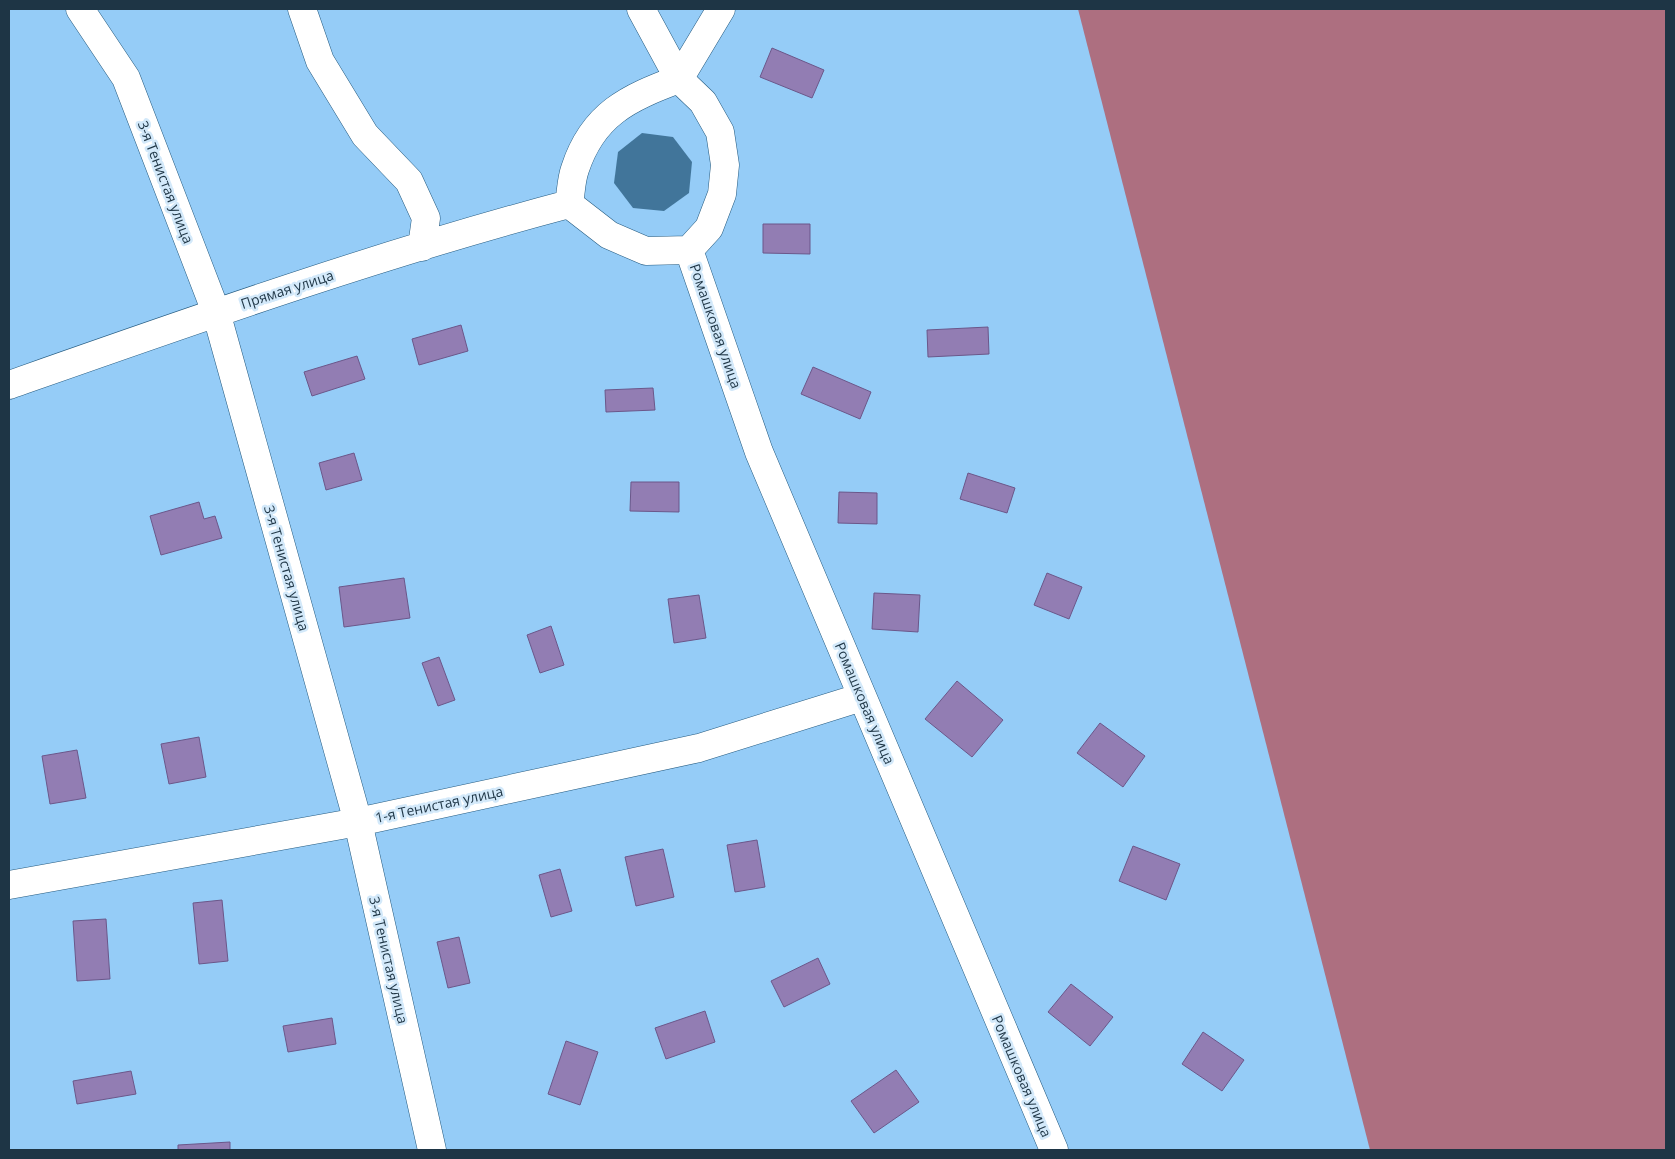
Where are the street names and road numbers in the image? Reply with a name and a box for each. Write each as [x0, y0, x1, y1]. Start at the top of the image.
street label: 3-я Тенистая улица [134, 118, 198, 246]
street label: Ромашковая улица [686, 261, 746, 391]
street label: Прямая улица [238, 265, 336, 313]
street label: 3-я Тенистая улица [260, 503, 314, 633]
street label: Ромашковая улица [831, 639, 899, 767]
street label: 1-я Тенистая улица [373, 781, 505, 827]
street label: 3-я Тенистая улица [365, 894, 413, 1026]
street label: Ромашковая улица [988, 1012, 1056, 1140]

